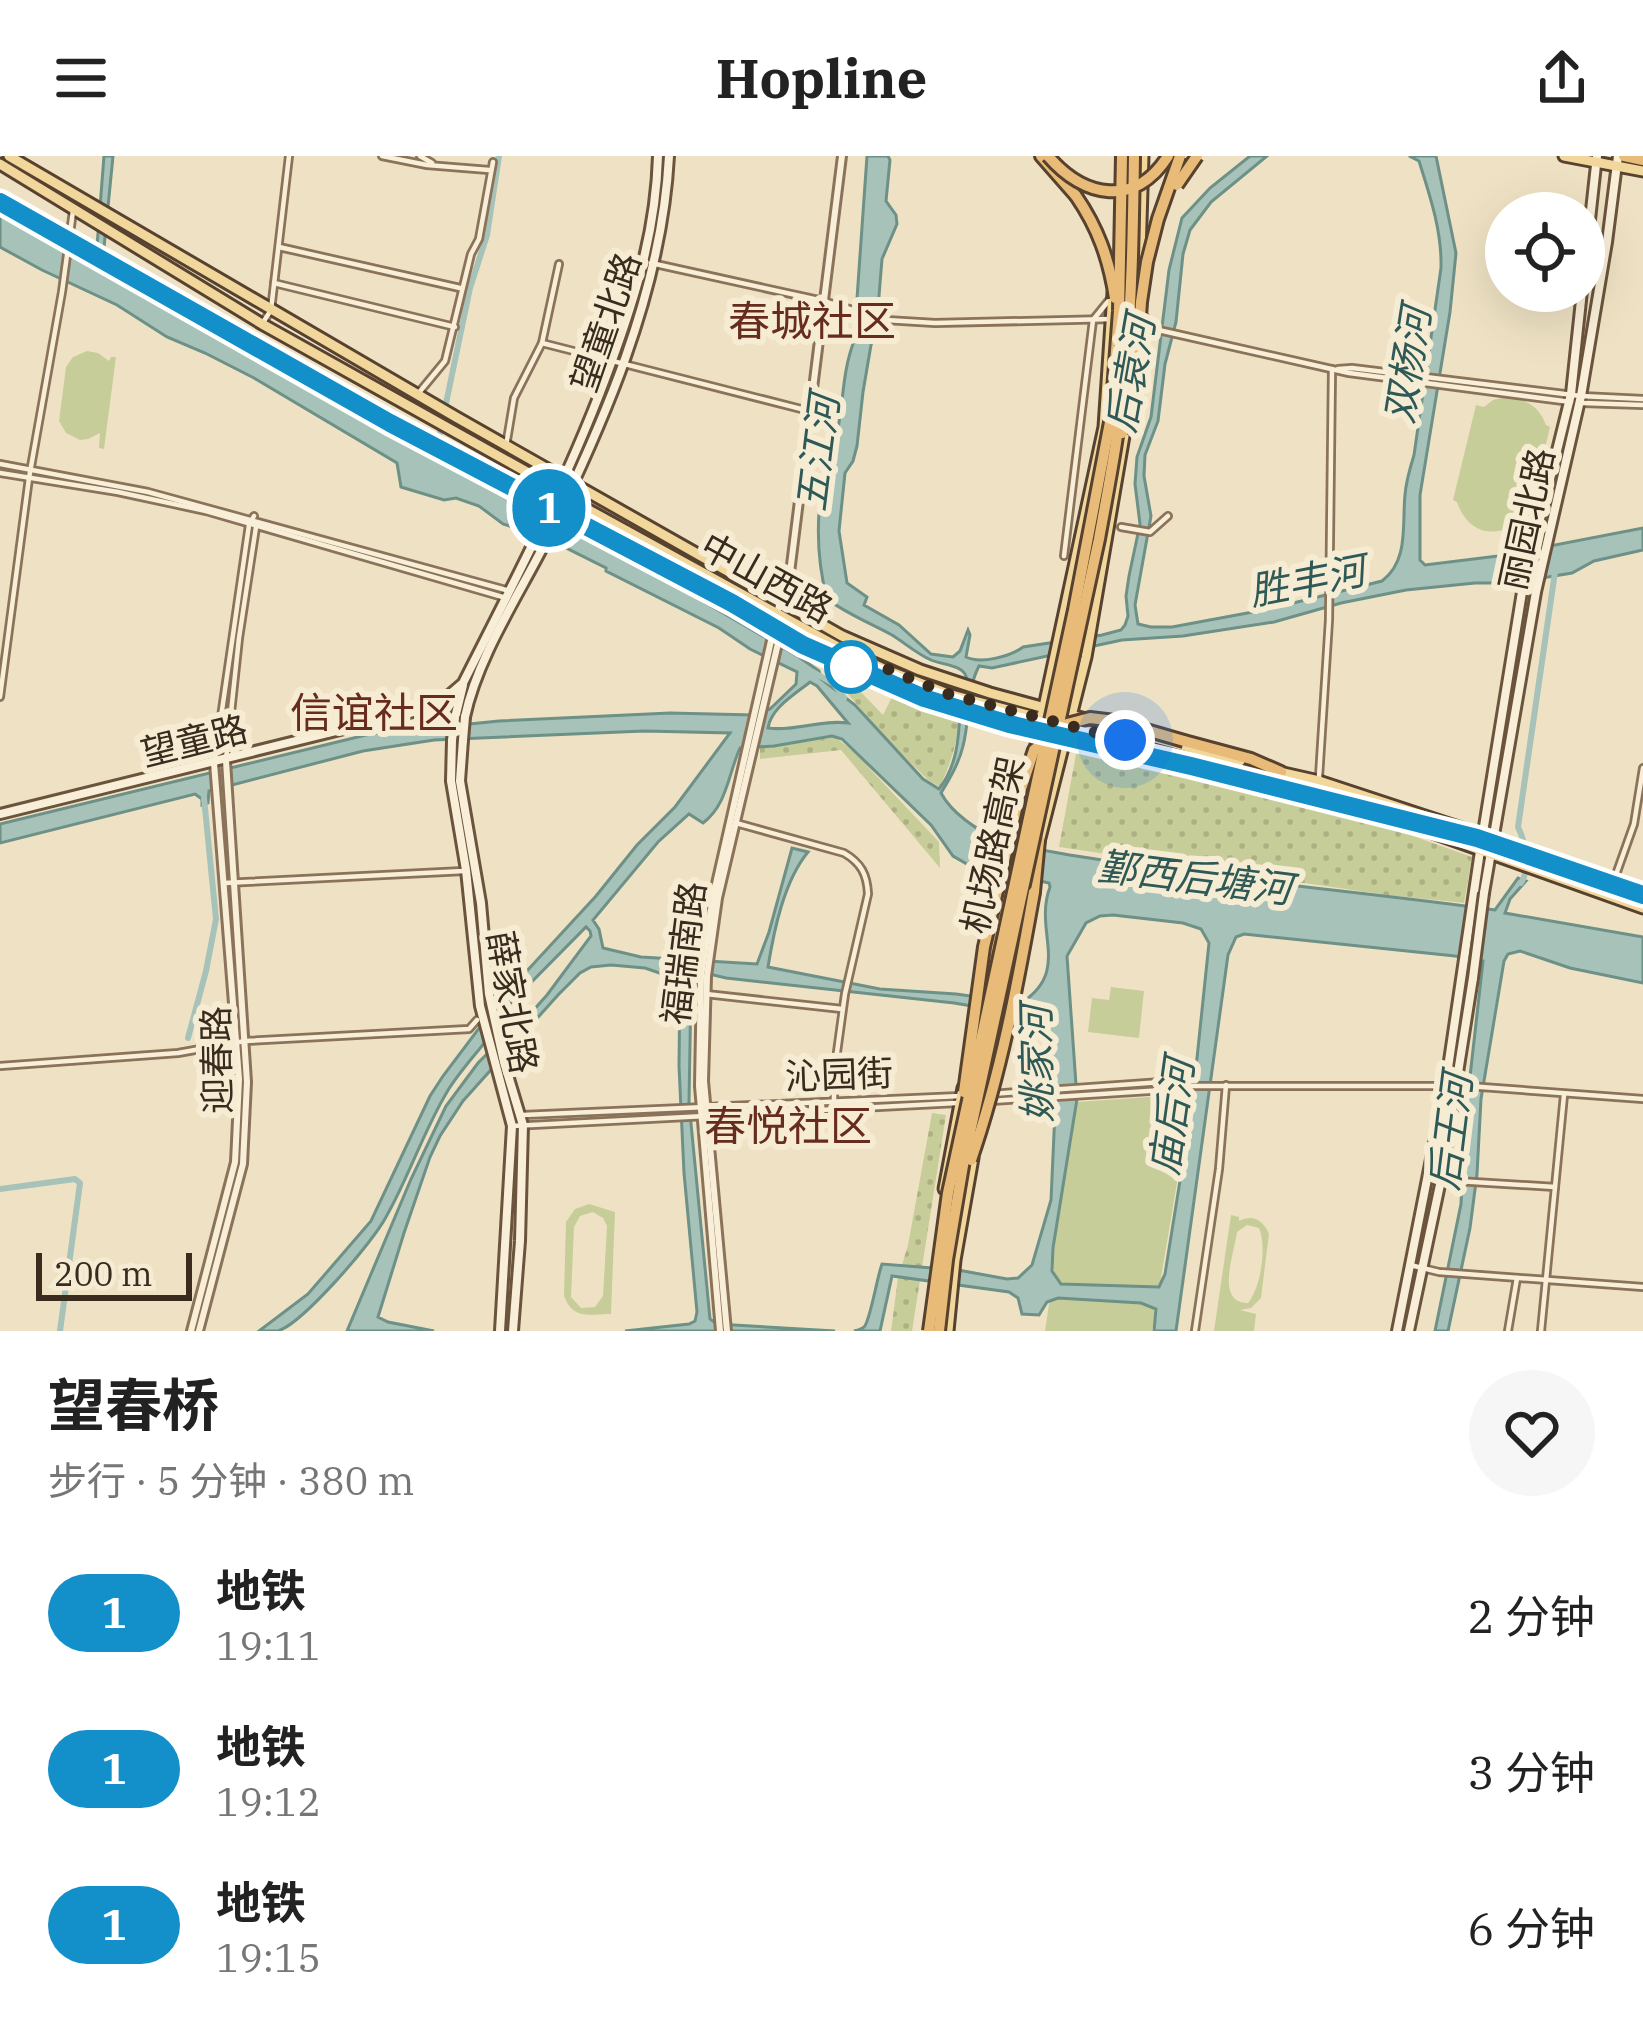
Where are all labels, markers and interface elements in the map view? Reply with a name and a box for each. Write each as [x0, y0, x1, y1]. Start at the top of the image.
text: Hopline [716, 43, 927, 113]
icon: menu [48, 45, 114, 111]
icon: share [1529, 45, 1595, 111]
map controls [1485, 192, 1605, 312]
button: locate [1485, 192, 1605, 312]
street label: 望童北路 [559, 246, 651, 398]
district label: 春城社区 [728, 293, 896, 348]
water label: 双杨河 [1373, 296, 1442, 427]
water label: 后袁河 [1095, 305, 1166, 436]
water label: 五江河 [785, 385, 850, 514]
street label: 丽园北路 [1488, 444, 1564, 594]
line badge: 1 [510, 469, 588, 547]
text: 1 [536, 480, 562, 535]
street label: 中山西路 [693, 522, 841, 632]
water label: 胜丰河 [1245, 542, 1376, 616]
unlabelled marker [826, 642, 876, 692]
district label: 信谊社区 [290, 685, 458, 740]
street label: 望童路 [136, 704, 252, 776]
your location [1095, 710, 1155, 770]
street label: 机场路高架 [950, 752, 1034, 938]
water label: 鄞西后塘河 [1095, 840, 1302, 915]
street label: 福瑞南路 [651, 879, 715, 1027]
street label: 薛家北路 [477, 927, 549, 1077]
water label: 姚家河 [1009, 998, 1063, 1123]
street label: 迎春路 [192, 1006, 240, 1114]
street label: 沁园街 [784, 1049, 894, 1099]
water label: 庙后河 [1138, 1049, 1205, 1178]
water label: 后王河 [1418, 1064, 1483, 1193]
district label: 春悦社区 [704, 1098, 872, 1153]
scale bar [36, 1247, 192, 1300]
text: 200 m [54, 1252, 153, 1295]
text: 望春桥 [48, 1368, 219, 1442]
button: heart [1469, 1370, 1595, 1496]
text: 步行 · 5 分钟 · 380 m [48, 1455, 414, 1506]
text: 地铁 [216, 1561, 306, 1619]
text: 1 [101, 1585, 127, 1640]
text: 2 分钟 [1468, 1587, 1595, 1645]
text: 19:11 [216, 1620, 321, 1671]
text: 地铁 [216, 1717, 306, 1775]
text: 1 [101, 1741, 127, 1796]
text: 3 分钟 [1468, 1743, 1595, 1801]
text: 19:12 [216, 1776, 321, 1827]
text: 地铁 [216, 1873, 306, 1931]
text: 1 [101, 1897, 127, 1952]
text: 6 分钟 [1468, 1899, 1595, 1957]
text: 19:15 [216, 1932, 321, 1983]

